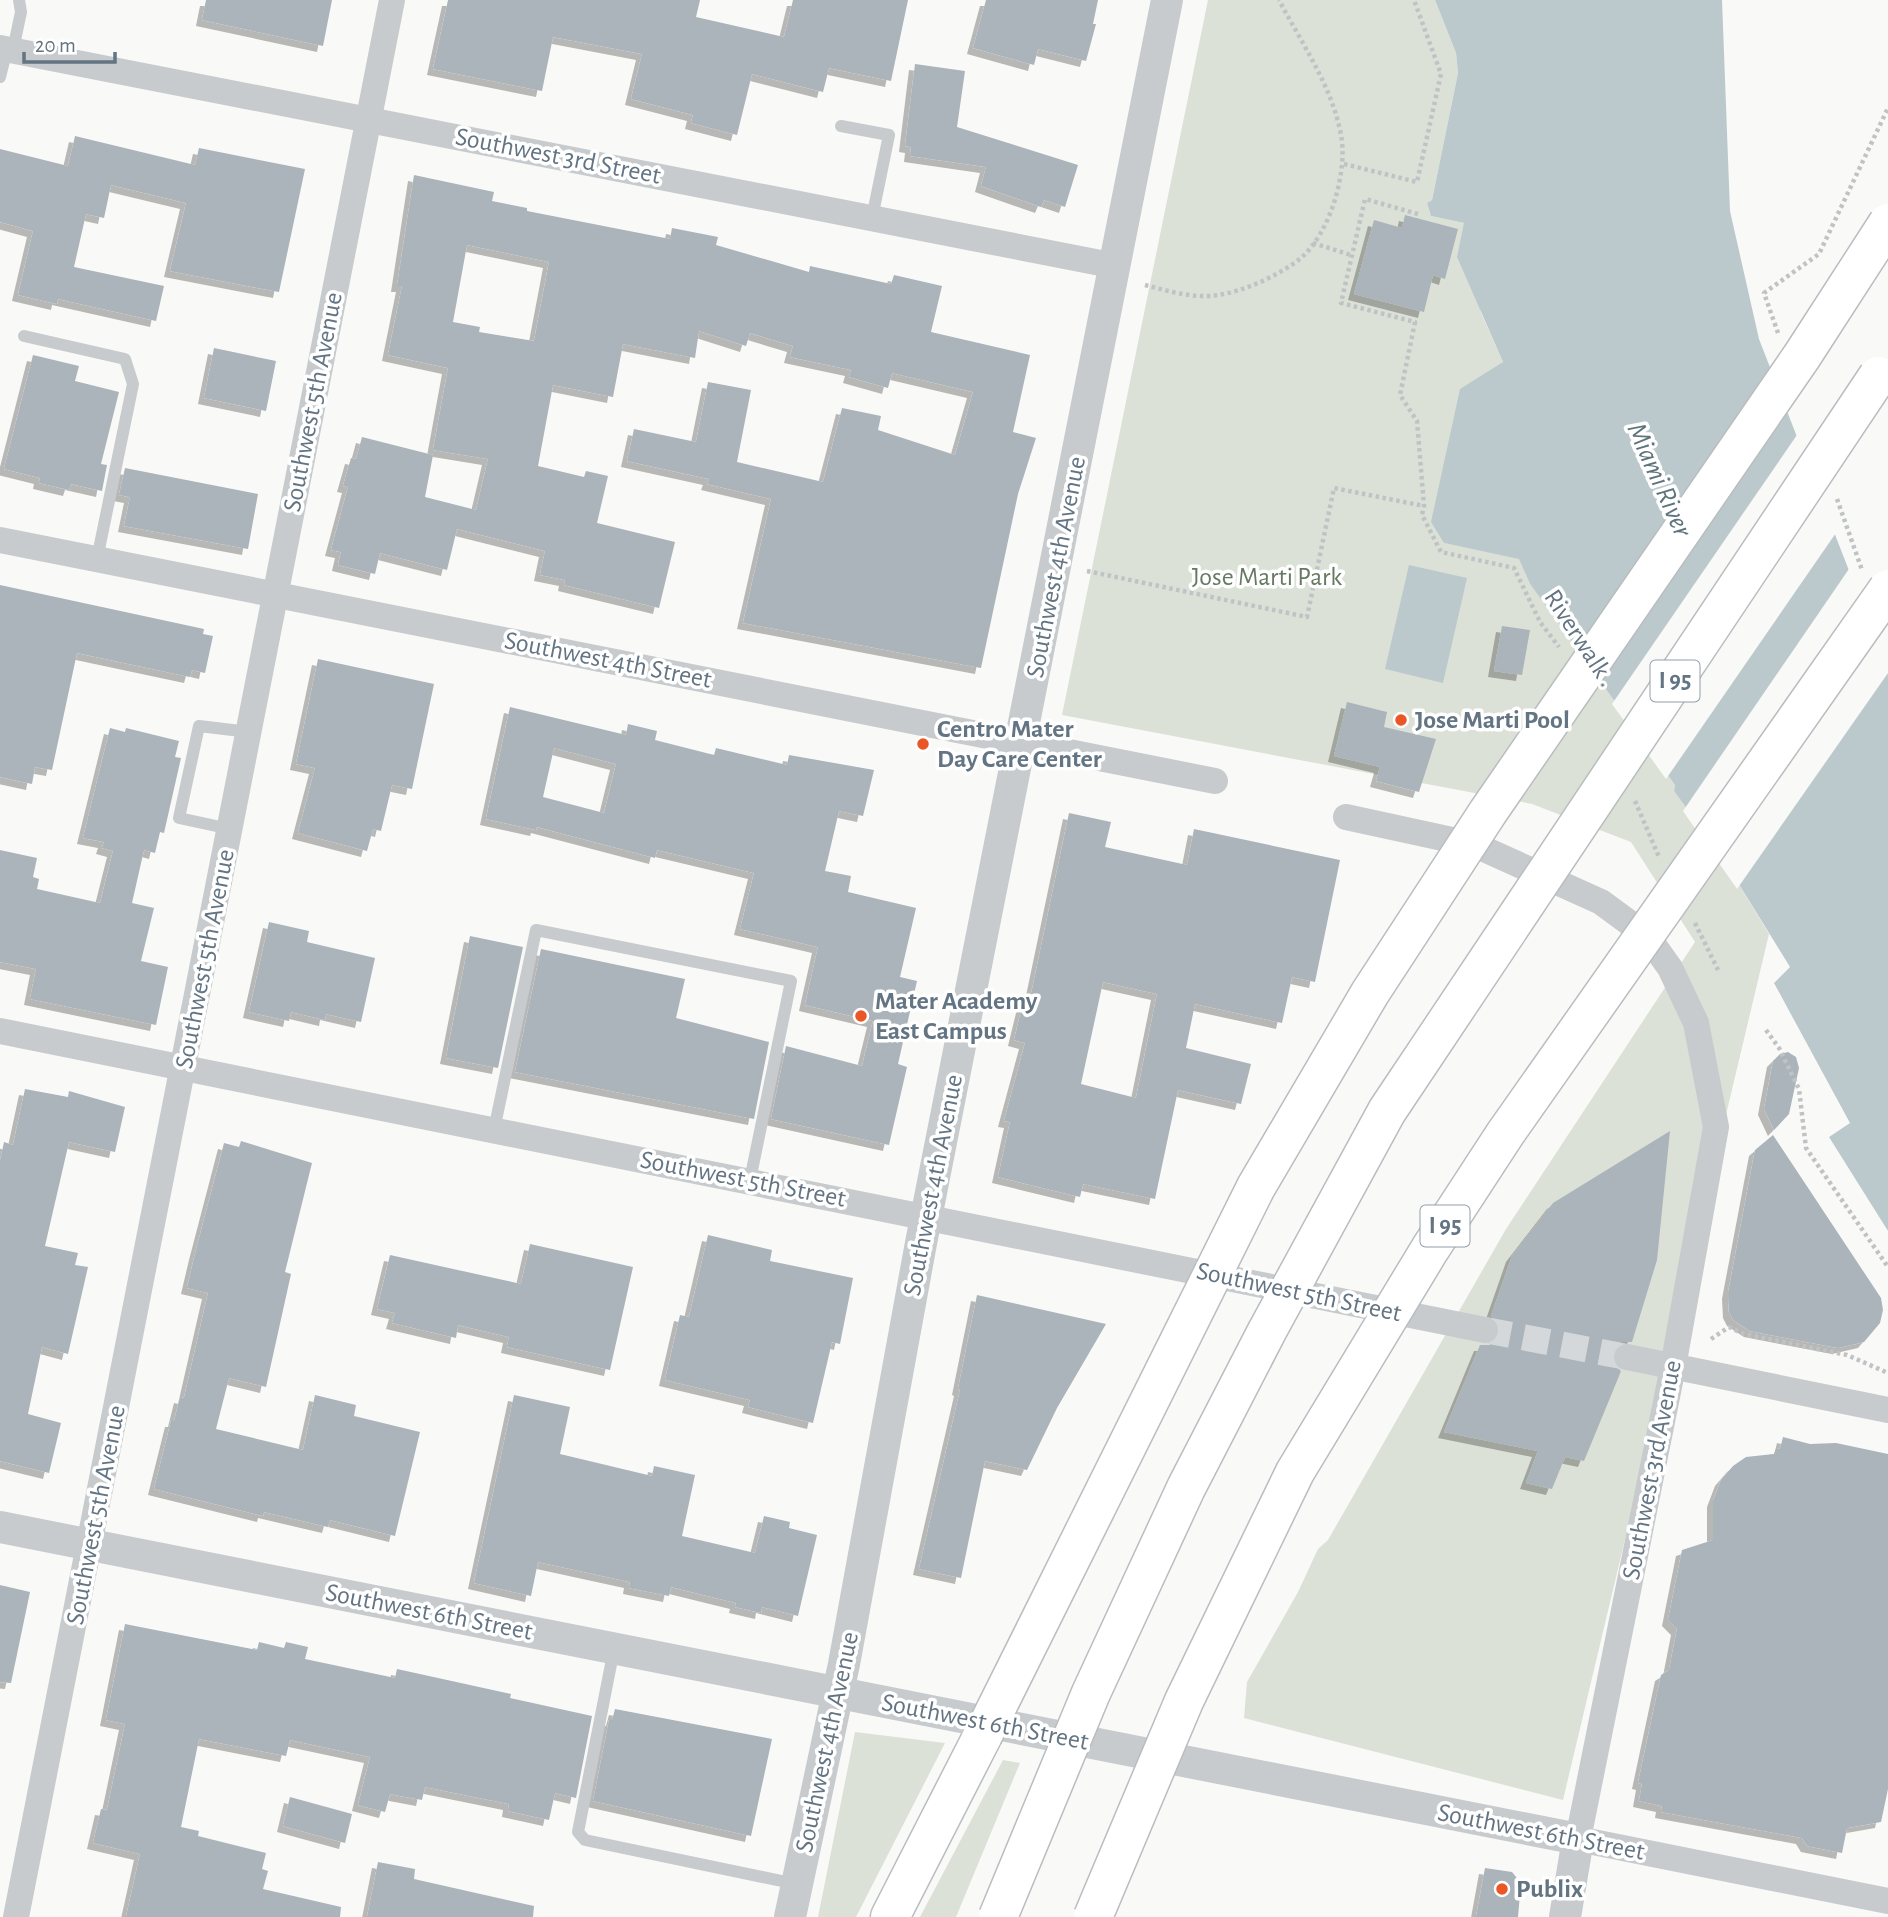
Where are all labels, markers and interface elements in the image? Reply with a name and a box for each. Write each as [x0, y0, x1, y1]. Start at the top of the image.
scale bar [24, 21, 116, 65]
text: 20 m [35, 35, 76, 56]
street label: Southwest 3rd Street [453, 123, 663, 189]
street label: Southwest 5th Avenue [279, 290, 347, 514]
water label: Miami River [1622, 419, 1697, 542]
street label: Southwest 4th Avenue [1022, 454, 1090, 680]
park label: Jose Marti Park [1192, 564, 1342, 590]
street label: Riverwalk . [1539, 585, 1621, 691]
street label: Southwest 4th Street [502, 627, 714, 693]
road number: I 95 [1650, 660, 1700, 702]
place label: Jose Marti Pool [1415, 707, 1570, 733]
marker: Jose Marti Pool [1393, 712, 1409, 728]
place label: Centro Mater Day Care Center [937, 716, 1102, 772]
marker: Centro Mater Day Care Center [915, 736, 931, 752]
street label: Southwest 5th Avenue [171, 847, 239, 1071]
place label: Mater Academy East Campus [875, 988, 1038, 1044]
marker: Mater Academy East Campus [853, 1008, 869, 1024]
street label: Southwest 4th Avenue [899, 1072, 967, 1298]
street label: Southwest 5th Street [638, 1146, 848, 1212]
road number: I 95 [1420, 1206, 1470, 1246]
street label: Southwest 5th Street [1194, 1258, 1404, 1326]
street label: Southwest 3rd Avenue [1618, 1358, 1686, 1582]
street label: Southwest 5th Avenue [62, 1403, 130, 1627]
street label: Southwest 6th Street [323, 1579, 535, 1645]
street label: Southwest 4th Avenue [791, 1629, 863, 1855]
street label: Southwest 6th Street [879, 1689, 1091, 1755]
street label: Southwest 6th Street [1435, 1799, 1647, 1865]
place label: Publix [1516, 1876, 1583, 1902]
marker: Publix [1494, 1881, 1510, 1897]

